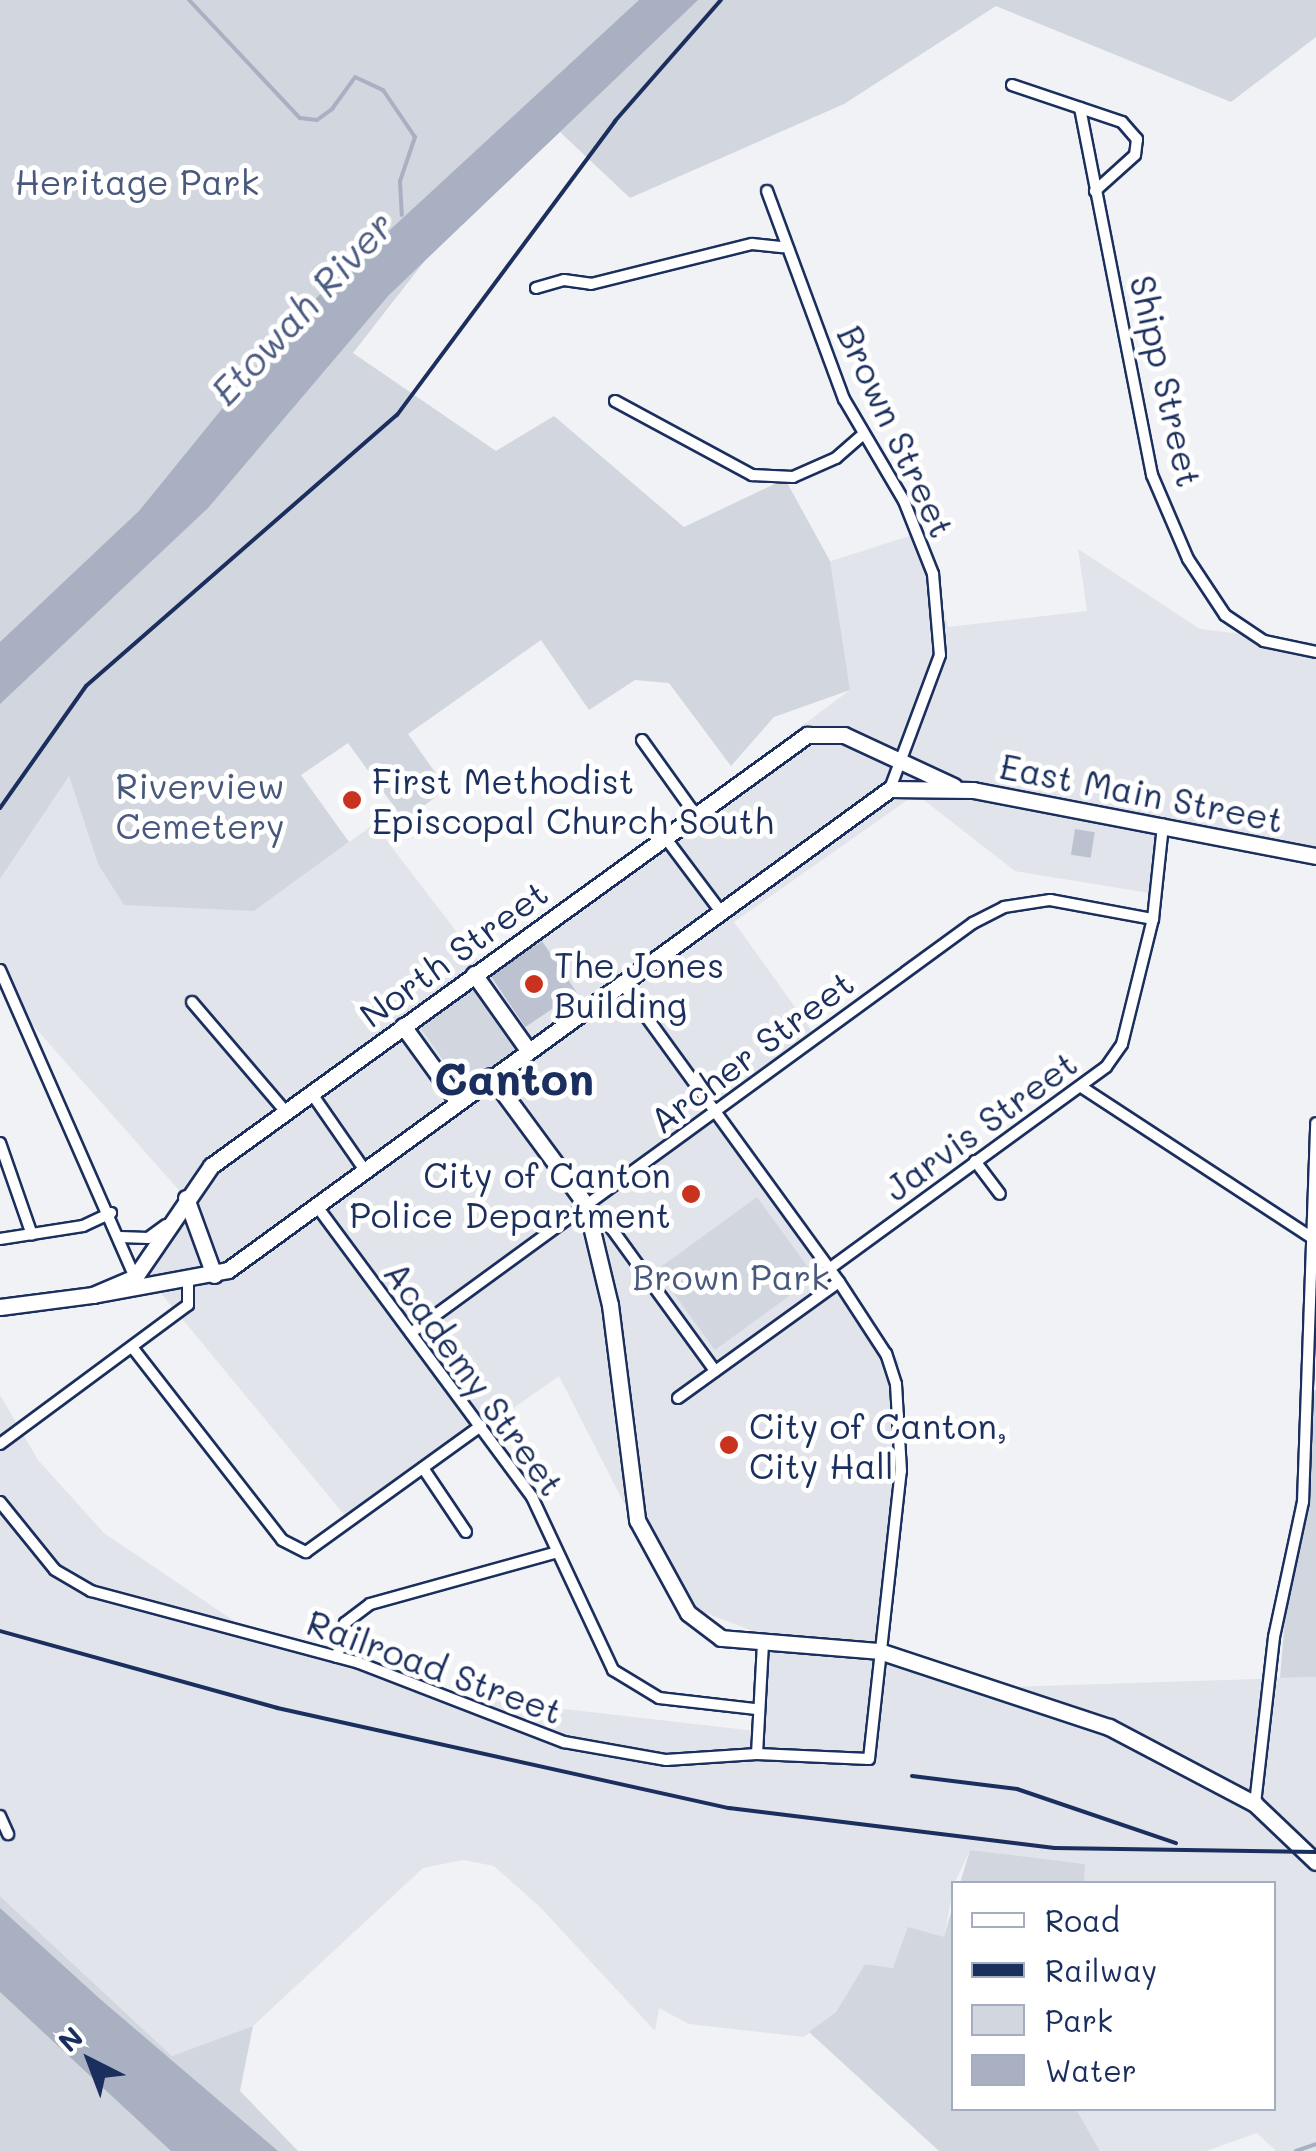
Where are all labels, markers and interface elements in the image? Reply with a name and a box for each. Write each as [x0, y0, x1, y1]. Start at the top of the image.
park label: Heritage Park [15, 160, 259, 202]
water label: Etowah River [201, 202, 403, 414]
street label: Shipp Street [1122, 271, 1212, 491]
street label: Brown Street [830, 318, 964, 544]
street label: East Main Street [997, 744, 1287, 840]
place label: First Methodist Episcopal Church South [372, 759, 774, 841]
park label: Riverview Cemetery [115, 764, 285, 846]
marker: First Methodist Episcopal Church South [341, 789, 363, 811]
street label: North Street [351, 871, 555, 1035]
place label: The Jones Building [554, 943, 724, 1025]
street label: Archer Street [641, 961, 861, 1141]
marker: The Jones Building [523, 973, 545, 995]
street label: Jarvis Street [876, 1041, 1084, 1209]
district label: Canton [434, 1051, 594, 1105]
place label: City of Canton Police Department [349, 1153, 671, 1235]
marker: City of Canton Police Department [680, 1183, 702, 1205]
street label: Academy Street [376, 1253, 574, 1503]
park label: Brown Park [632, 1255, 830, 1297]
place label: City of Canton, City Hall [749, 1404, 1007, 1486]
marker: City of Canton, City Hall [718, 1434, 740, 1456]
street label: Railroad Street [302, 1600, 568, 1732]
legend [951, 1881, 1276, 2111]
text: Road [1045, 1900, 1120, 1940]
text: Railway [1045, 1950, 1157, 1990]
text: Park [1045, 2000, 1113, 2040]
north arrow [40, 2011, 140, 2111]
text: N [50, 2018, 90, 2059]
text: Water [1045, 2050, 1137, 2090]

